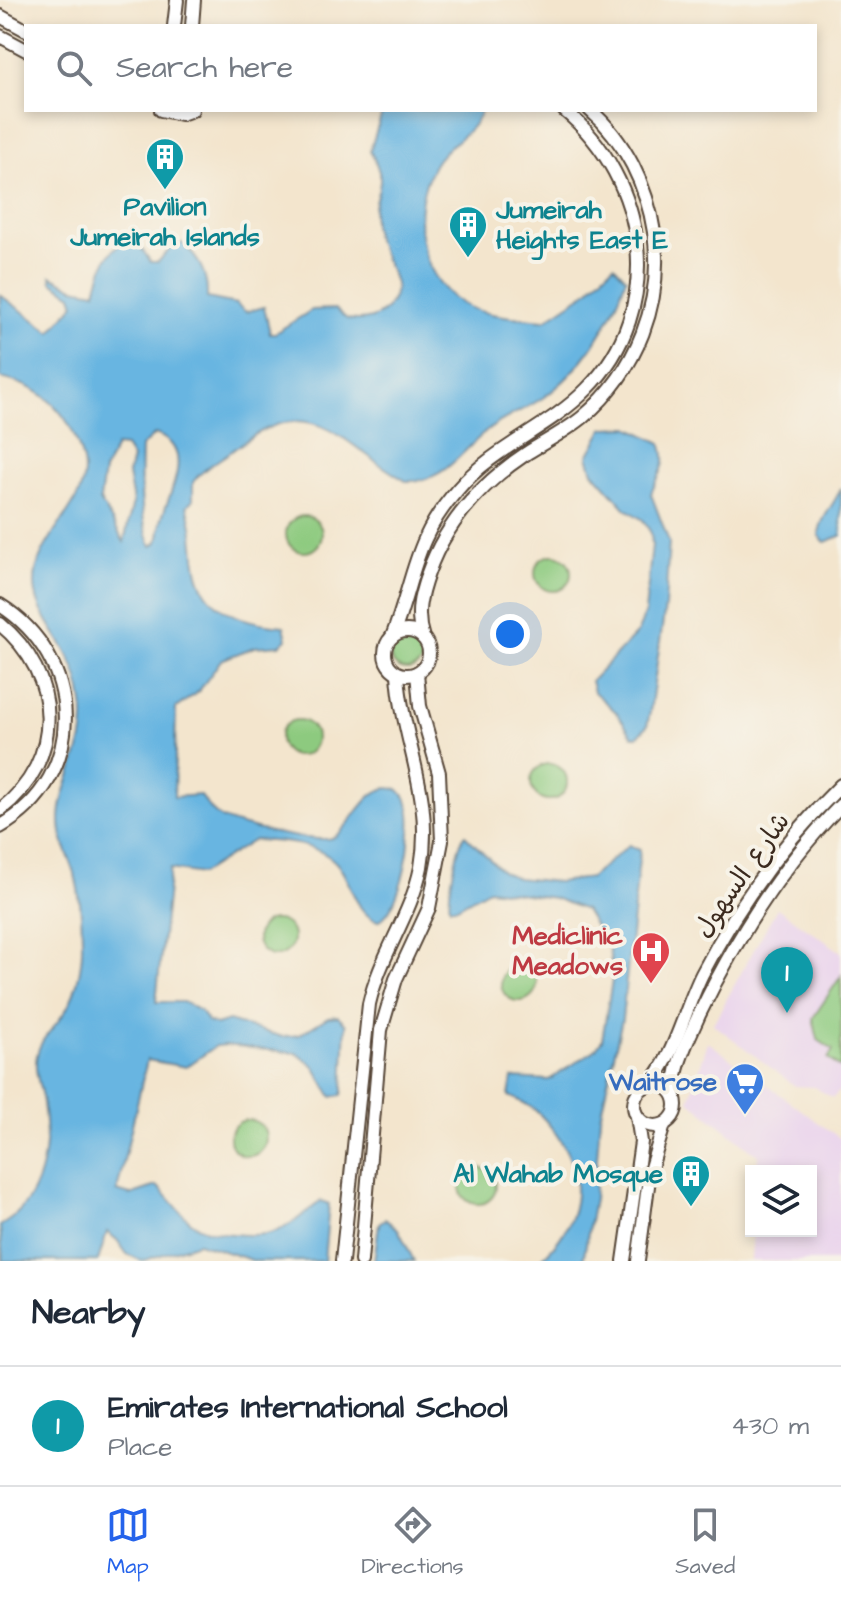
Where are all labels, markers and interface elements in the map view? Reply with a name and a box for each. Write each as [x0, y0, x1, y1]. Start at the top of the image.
search box [24, 24, 817, 112]
icon: search [52, 46, 96, 90]
text: Search here [116, 47, 293, 89]
building icon: Pavilion Jumeirah Islands [144, 136, 186, 191]
place label: Pavilion Jumeirah Islands [69, 189, 260, 255]
place label: Jumeirah Heights East E [495, 192, 669, 261]
building icon: Jumeirah Heights East E [447, 204, 489, 259]
your location [490, 614, 530, 654]
street label: شارع السهول [686, 805, 798, 945]
place label: Mediclinic Meadows [512, 918, 624, 984]
hospital icon: Mediclinic Meadows [630, 930, 672, 985]
pin: 1 [761, 947, 813, 1013]
supermarket icon: Waitrose [724, 1061, 766, 1116]
place label: Waitrose [608, 1064, 717, 1100]
building icon: Al Wahab Mosque [670, 1153, 712, 1208]
place label: Al Wahab Mosque [453, 1156, 663, 1192]
map controls [745, 1165, 817, 1237]
button: layers [745, 1165, 817, 1237]
text: Nearby [32, 1289, 146, 1337]
text: Emirates International School [108, 1387, 508, 1429]
text: 1 [56, 1408, 60, 1444]
text: 430 m [731, 1408, 809, 1444]
text: Place [108, 1429, 172, 1465]
tab: Map [106, 1503, 150, 1582]
tab: Directions [361, 1503, 464, 1582]
tab: Saved [675, 1503, 735, 1582]

